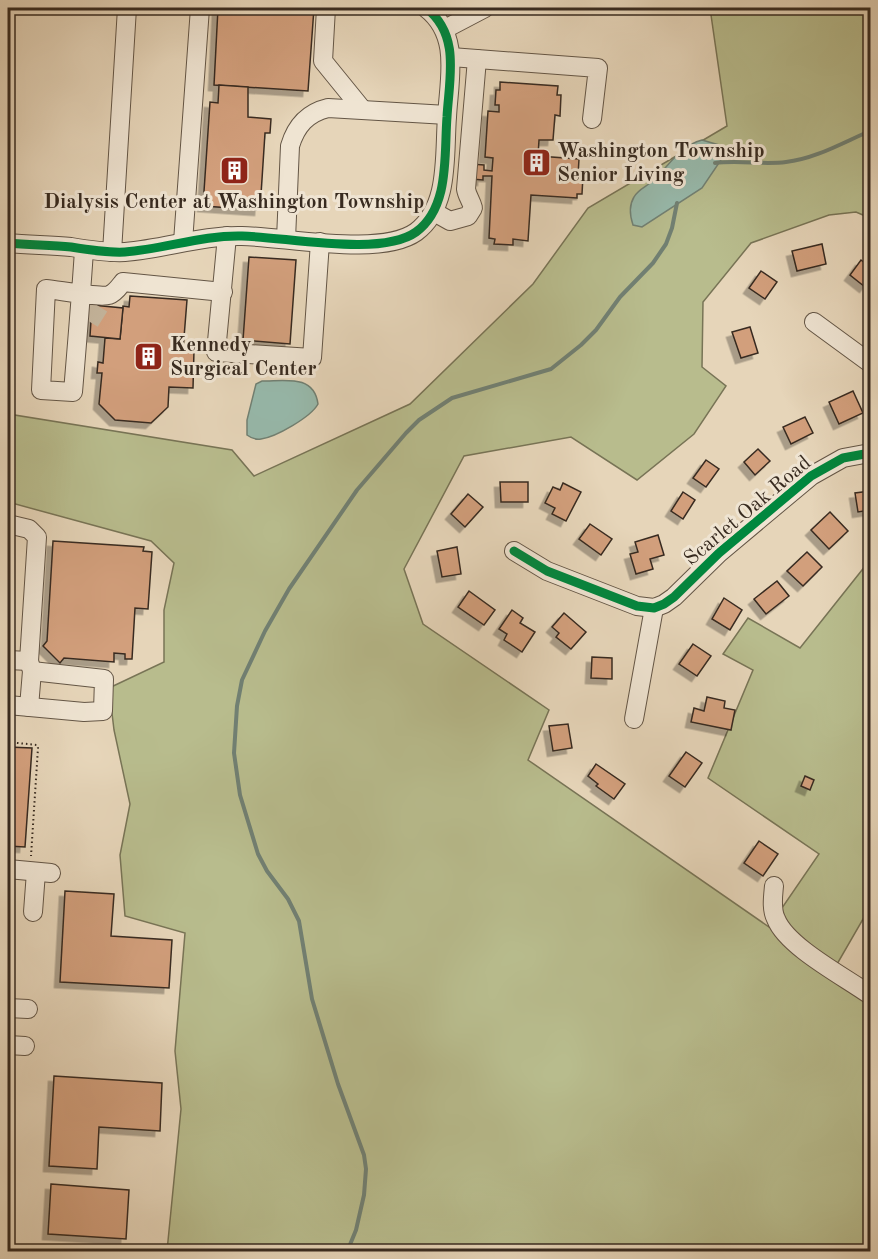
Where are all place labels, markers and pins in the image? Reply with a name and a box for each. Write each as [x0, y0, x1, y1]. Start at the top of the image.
place label: Washington Township Senior Living [557, 141, 765, 186]
building icon: Washington Township Senior Living [520, 146, 552, 178]
building icon: Dialysis Center at Washington Township [218, 154, 250, 186]
place label: Dialysis Center at Washington Township [44, 192, 424, 213]
place label: Kennedy Surgical Center [170, 335, 317, 380]
building icon: Kennedy Surgical Center [133, 340, 165, 372]

